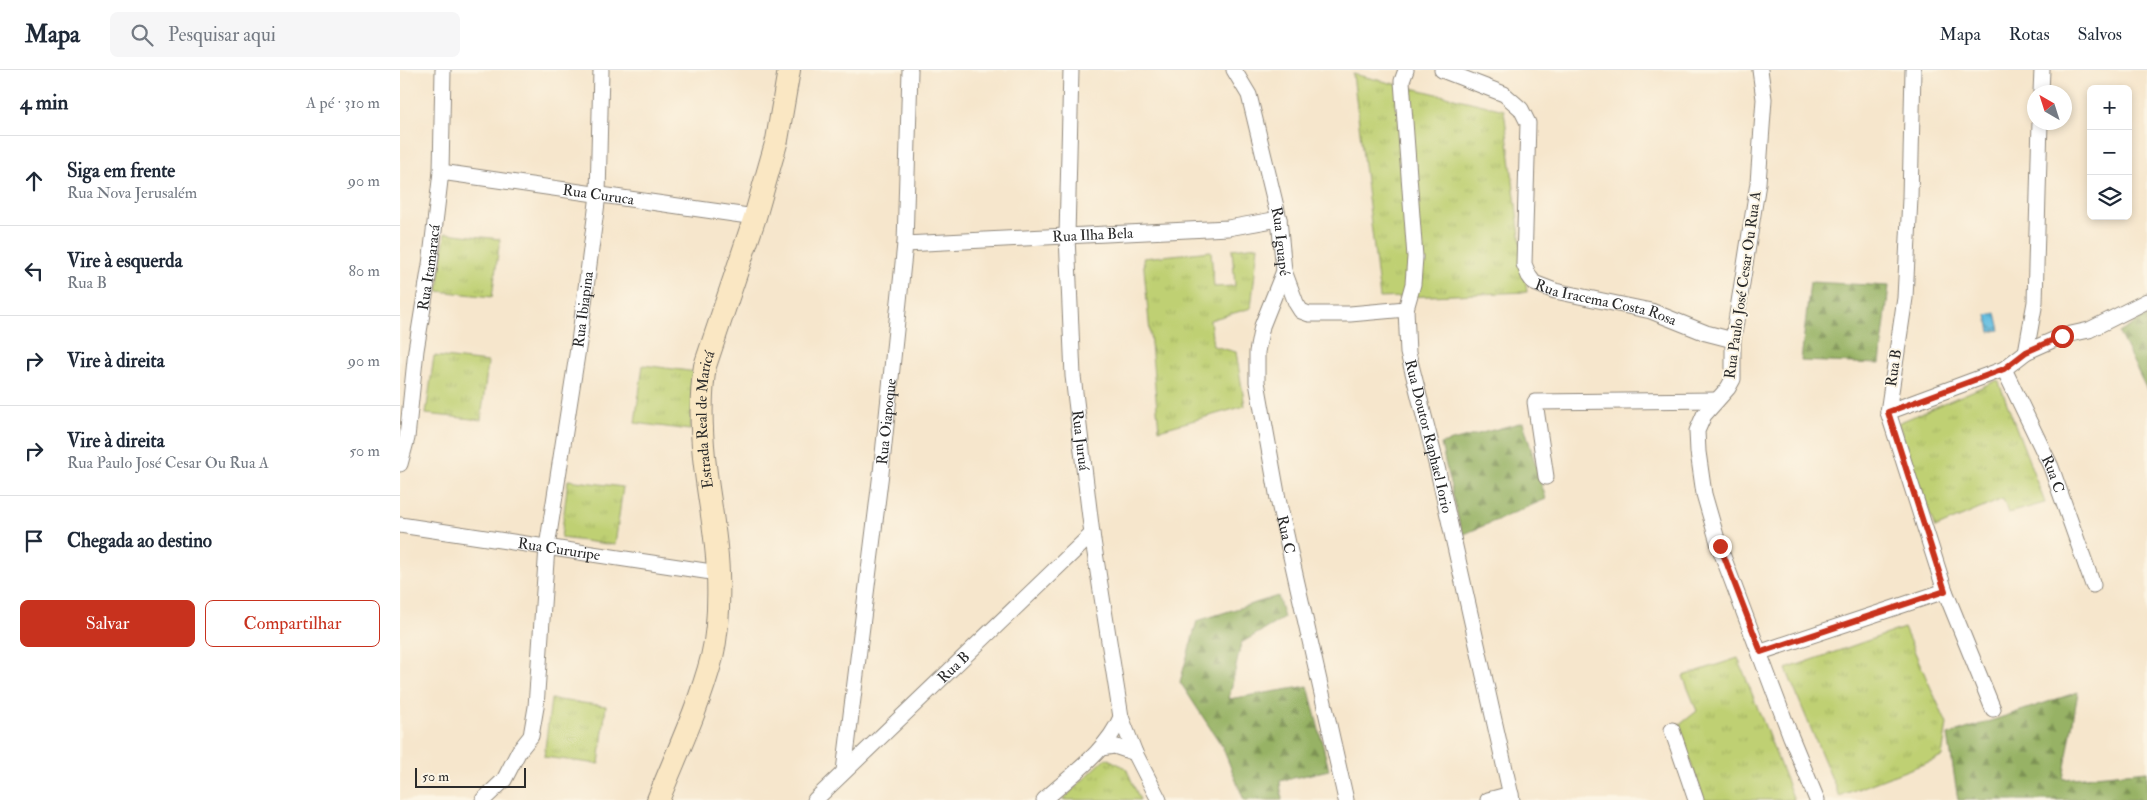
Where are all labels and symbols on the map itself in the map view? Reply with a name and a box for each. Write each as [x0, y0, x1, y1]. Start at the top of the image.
north arrow [2027, 85, 2072, 130]
street label: Rua Curuca [561, 180, 636, 209]
street label: Rua Paulo José Cesar Ou Rua A [1720, 189, 1767, 380]
street label: Rua Iguapé [1267, 205, 1295, 279]
street label: Rua Itamaracá [413, 223, 444, 312]
street label: Rua Ilha Bela [1052, 223, 1135, 246]
street label: Rua Ibiapina [569, 269, 598, 349]
street label: Rua Iracema Costa Rosa [1532, 275, 1680, 330]
route start [2051, 325, 2074, 348]
street label: Estrada Real de Maricá [692, 347, 719, 490]
street label: Rua B [1882, 348, 1906, 388]
street label: Rua Doutor Raphael Iorio [1401, 358, 1457, 515]
street label: Rua Oiapoque [872, 377, 900, 466]
street label: Rua Juruá [1068, 409, 1094, 472]
street label: Rua C [2037, 452, 2069, 495]
street label: Rua C [1272, 514, 1300, 555]
street label: Rua Cururipe [517, 533, 602, 565]
route end [1709, 535, 1732, 558]
street label: Rua B [933, 647, 974, 687]
scale bar [415, 765, 526, 788]

